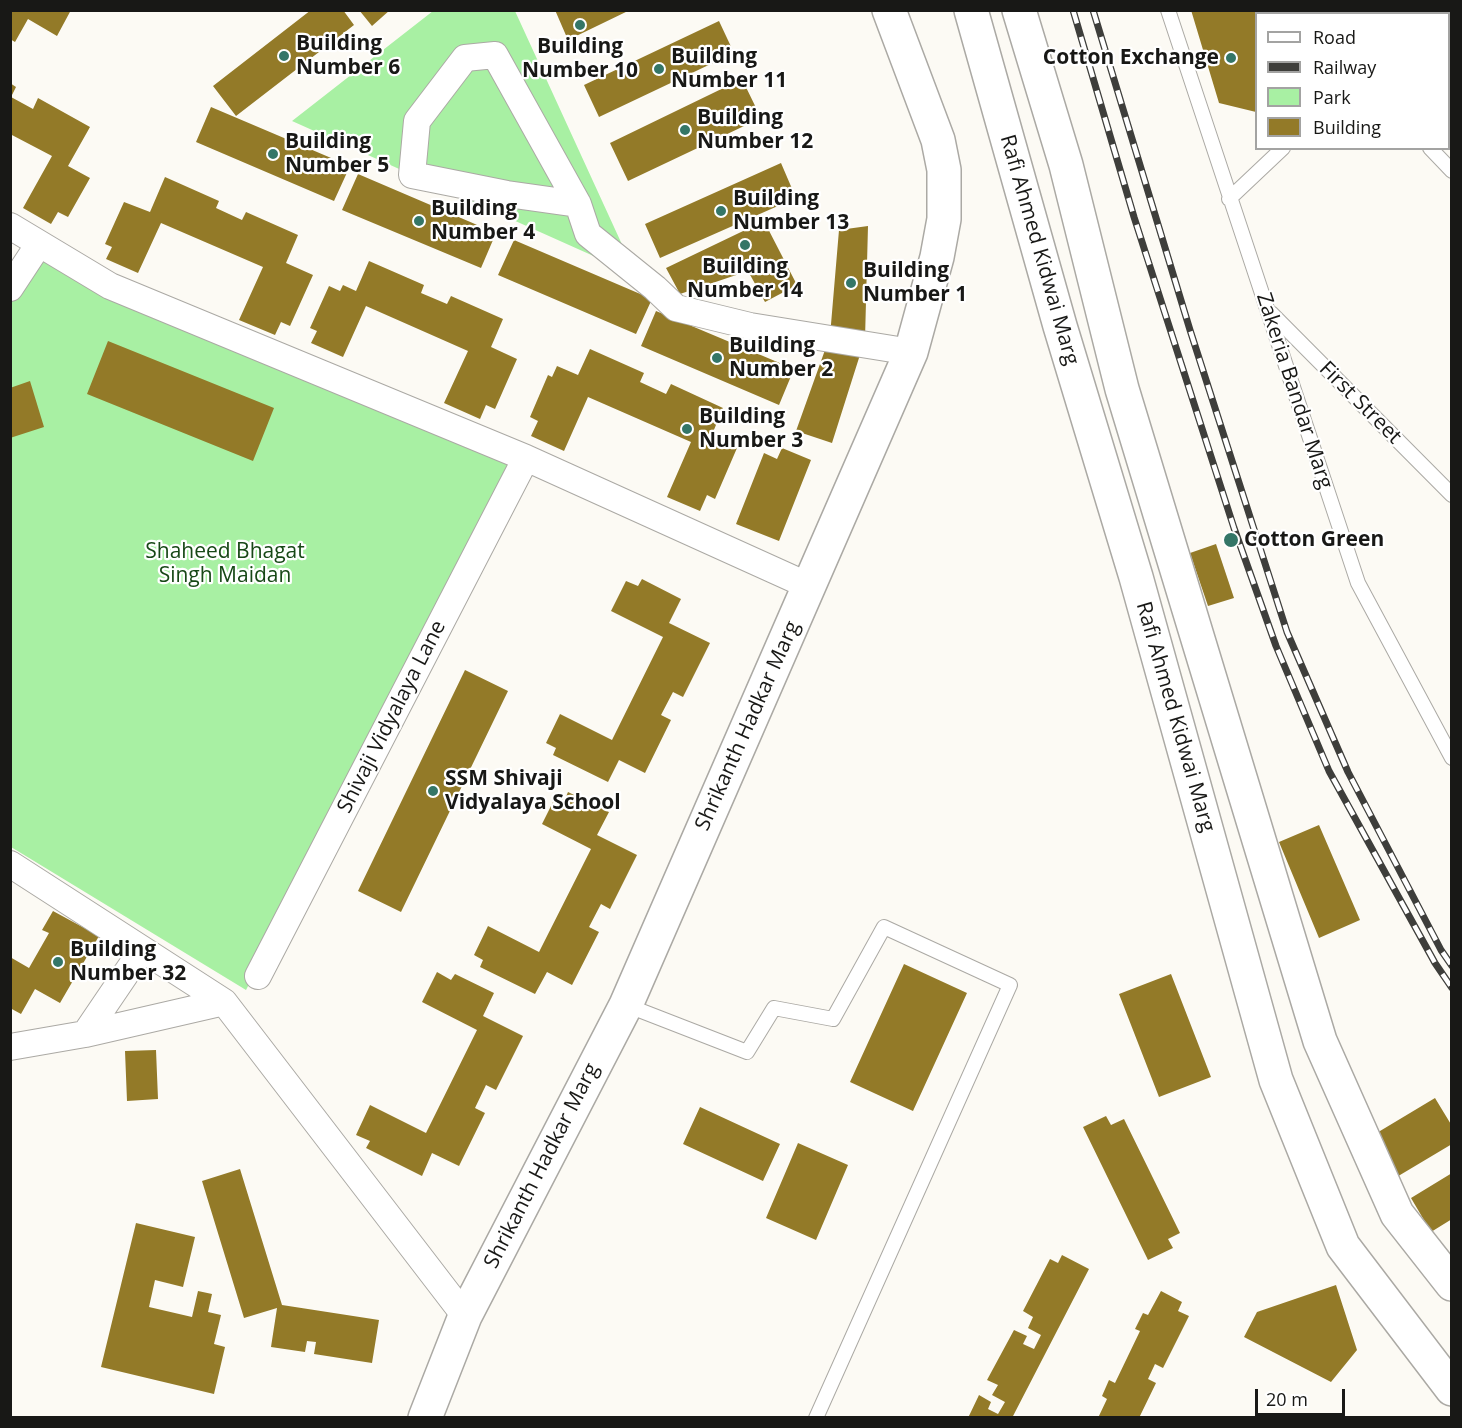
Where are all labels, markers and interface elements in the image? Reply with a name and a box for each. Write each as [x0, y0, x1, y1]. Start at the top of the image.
legend [1255, 12, 1450, 150]
marker: Building Number 10 [573, 18, 587, 32]
text: Road [1313, 25, 1356, 49]
place label: Building Number 6 [296, 31, 400, 81]
place label: Building Number 10 [522, 34, 638, 84]
place label: Building Number 11 [671, 44, 787, 94]
place label: Cotton Exchange [1043, 45, 1219, 71]
marker: Building Number 6 [277, 49, 291, 63]
marker: Cotton Exchange [1224, 51, 1238, 65]
text: Railway [1313, 55, 1376, 79]
marker: Building Number 11 [652, 62, 666, 76]
text: Park [1313, 85, 1351, 109]
place label: Building Number 12 [697, 105, 813, 155]
text: Building [1313, 115, 1381, 139]
marker: Building Number 12 [678, 123, 692, 137]
place label: Building Number 5 [285, 129, 389, 179]
street label: Rafi Ahmed Kidwai Marg [994, 132, 1084, 368]
marker: Building Number 5 [266, 147, 280, 161]
place label: Building Number 13 [733, 186, 849, 236]
place label: Building Number 4 [431, 196, 535, 246]
marker: Building Number 13 [714, 204, 728, 218]
marker: Building Number 4 [412, 214, 426, 228]
marker: Building Number 14 [738, 238, 752, 252]
place label: Building Number 14 [687, 254, 803, 304]
place label: Building Number 1 [863, 258, 967, 308]
marker: Building Number 1 [844, 276, 858, 290]
street label: Zakeria Bandar Marg [1250, 290, 1338, 492]
place label: Building Number 2 [729, 333, 833, 383]
marker: Building Number 2 [710, 351, 724, 365]
street label: First Street [1313, 356, 1407, 450]
place label: Building Number 3 [699, 404, 803, 454]
marker: Building Number 3 [680, 422, 694, 436]
place label: Cotton Green [1244, 527, 1384, 553]
marker: Cotton Green [1222, 531, 1240, 549]
park label: Shaheed Bhagat Singh Maidan [145, 539, 305, 589]
street label: Rafi Ahmed Kidwai Marg [1130, 599, 1220, 835]
street label: Shivaji Vidyalaya Lane [332, 617, 452, 817]
street label: Shrikanth Hadkar Marg [690, 617, 806, 835]
place label: SSM Shivaji Vidyalaya School [445, 766, 621, 816]
marker: SSM Shivaji Vidyalaya School [426, 784, 440, 798]
place label: Building Number 32 [70, 937, 186, 987]
marker: Building Number 32 [51, 955, 65, 969]
street label: Shrikanth Hadkar Marg [479, 1059, 605, 1273]
scale bar [1258, 1377, 1348, 1415]
text: 20 m [1266, 1387, 1308, 1411]

